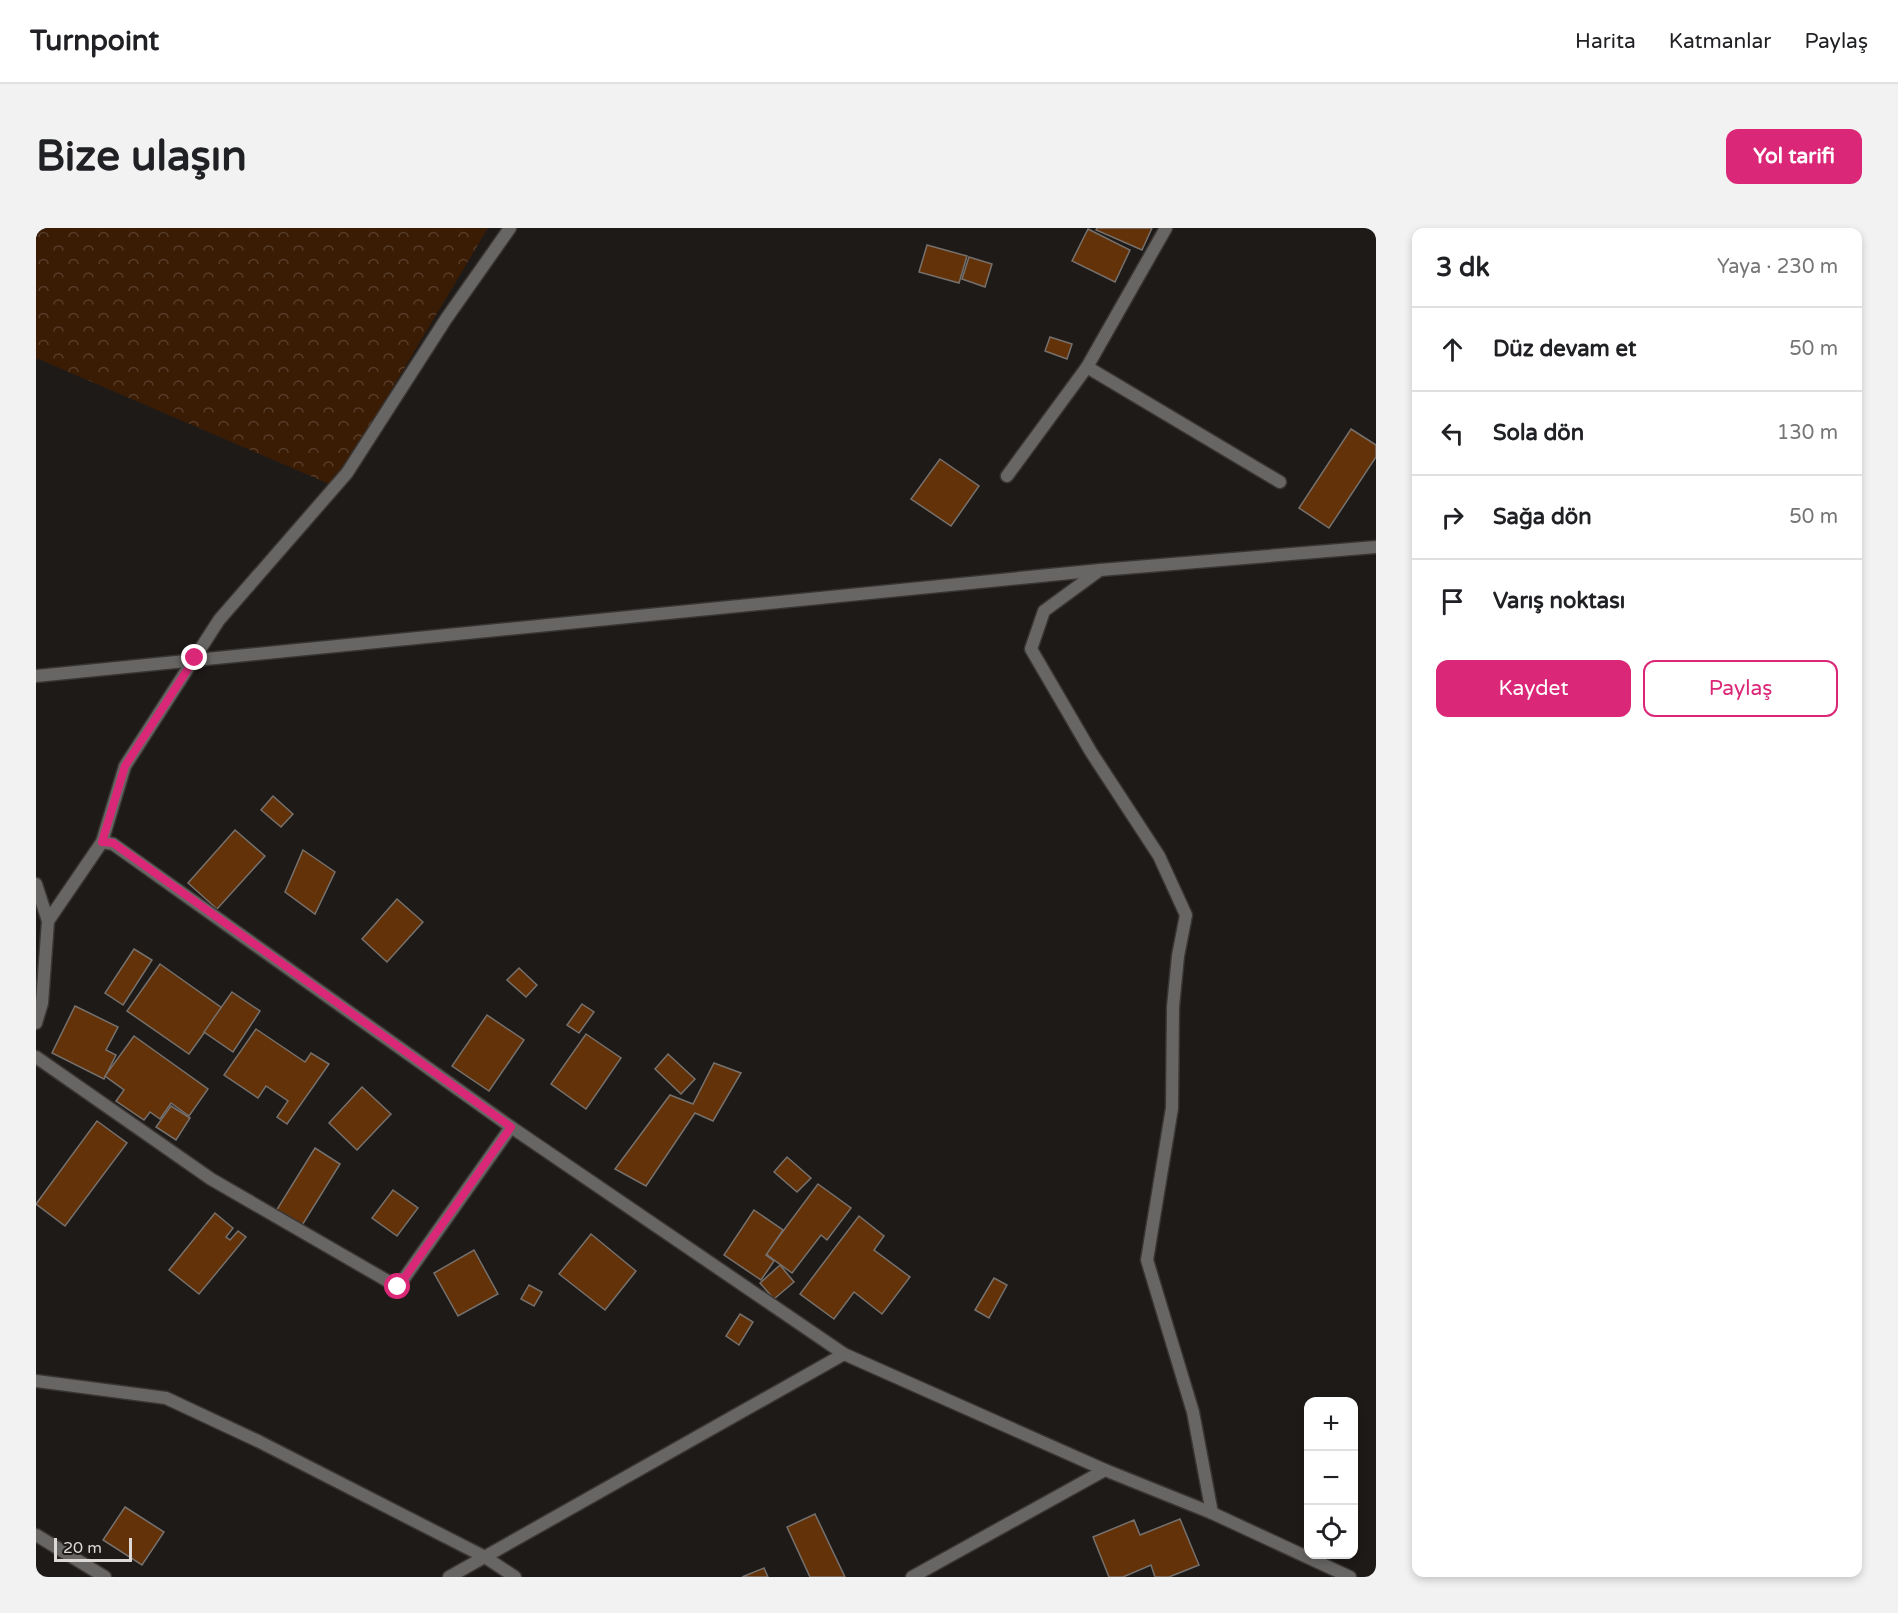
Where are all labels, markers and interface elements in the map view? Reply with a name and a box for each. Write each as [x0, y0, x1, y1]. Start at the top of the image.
text: Turnpoint [30, 24, 159, 58]
text: Harita [1575, 29, 1636, 54]
text: Katmanlar [1669, 29, 1771, 54]
text: Paylaş [1804, 29, 1868, 54]
button: Yol tarifi [1726, 129, 1862, 184]
text: Bize ulaşın [36, 131, 247, 182]
text: 3 dk [1436, 252, 1490, 283]
text: Yaya · 230 m [1717, 255, 1838, 279]
icon: ahead [1436, 333, 1469, 366]
text: Düz devam et [1493, 336, 1636, 362]
text: 50 m [1789, 337, 1838, 361]
icon: left [1436, 417, 1469, 450]
text: Sola dön [1493, 420, 1584, 446]
text: 130 m [1777, 421, 1838, 445]
icon: right [1436, 501, 1469, 534]
text: Sağa dön [1493, 504, 1592, 530]
text: 50 m [1789, 505, 1838, 529]
icon: arrive [1436, 585, 1469, 618]
text: Varış noktası [1493, 588, 1625, 614]
route end [181, 644, 207, 670]
button: Kaydet [1436, 660, 1631, 717]
button: Paylaş [1643, 660, 1838, 717]
route start [384, 1273, 410, 1299]
map controls [1304, 1397, 1358, 1559]
button: + [1304, 1397, 1358, 1451]
button: − [1304, 1451, 1358, 1505]
button: locate [1304, 1505, 1358, 1559]
scale bar [54, 1535, 132, 1562]
text: 20 m [63, 1538, 102, 1558]

